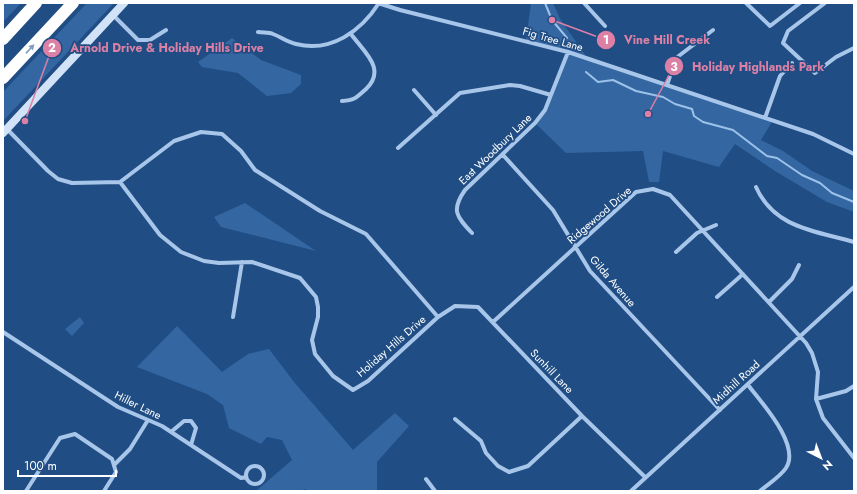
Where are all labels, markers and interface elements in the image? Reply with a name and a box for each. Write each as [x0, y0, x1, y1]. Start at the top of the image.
street label: Fig Tree Lane [521, 23, 585, 55]
callout: Vine Hill Creek [596, 28, 718, 52]
text: 1 [603, 31, 609, 49]
text: Vine Hill Creek [623, 31, 710, 49]
callout: Arnold Drive & Holiday Hills Drive [42, 36, 272, 60]
text: 2 [48, 39, 56, 57]
text: Arnold Drive & Holiday Hills Drive [69, 39, 264, 57]
one-way arrow [25, 44, 34, 54]
callout: Holiday Highlands Park [664, 54, 832, 78]
text: 3 [670, 58, 678, 76]
text: Holiday Highlands Park [692, 58, 824, 76]
street label: East Woodbury Lane [455, 110, 535, 188]
street label: Ridgewood Drive [563, 182, 635, 247]
street label: Gilda Avenue [586, 252, 640, 310]
street label: Holiday Hills Drive [353, 311, 429, 381]
street label: Sunhill Lane [527, 345, 578, 397]
street label: Midhill Road [709, 356, 763, 408]
street label: Hiller Lane [112, 387, 164, 423]
north arrow [801, 438, 841, 478]
scale bar [18, 452, 116, 478]
text: 100 m [24, 457, 57, 475]
text: N [819, 457, 836, 474]

